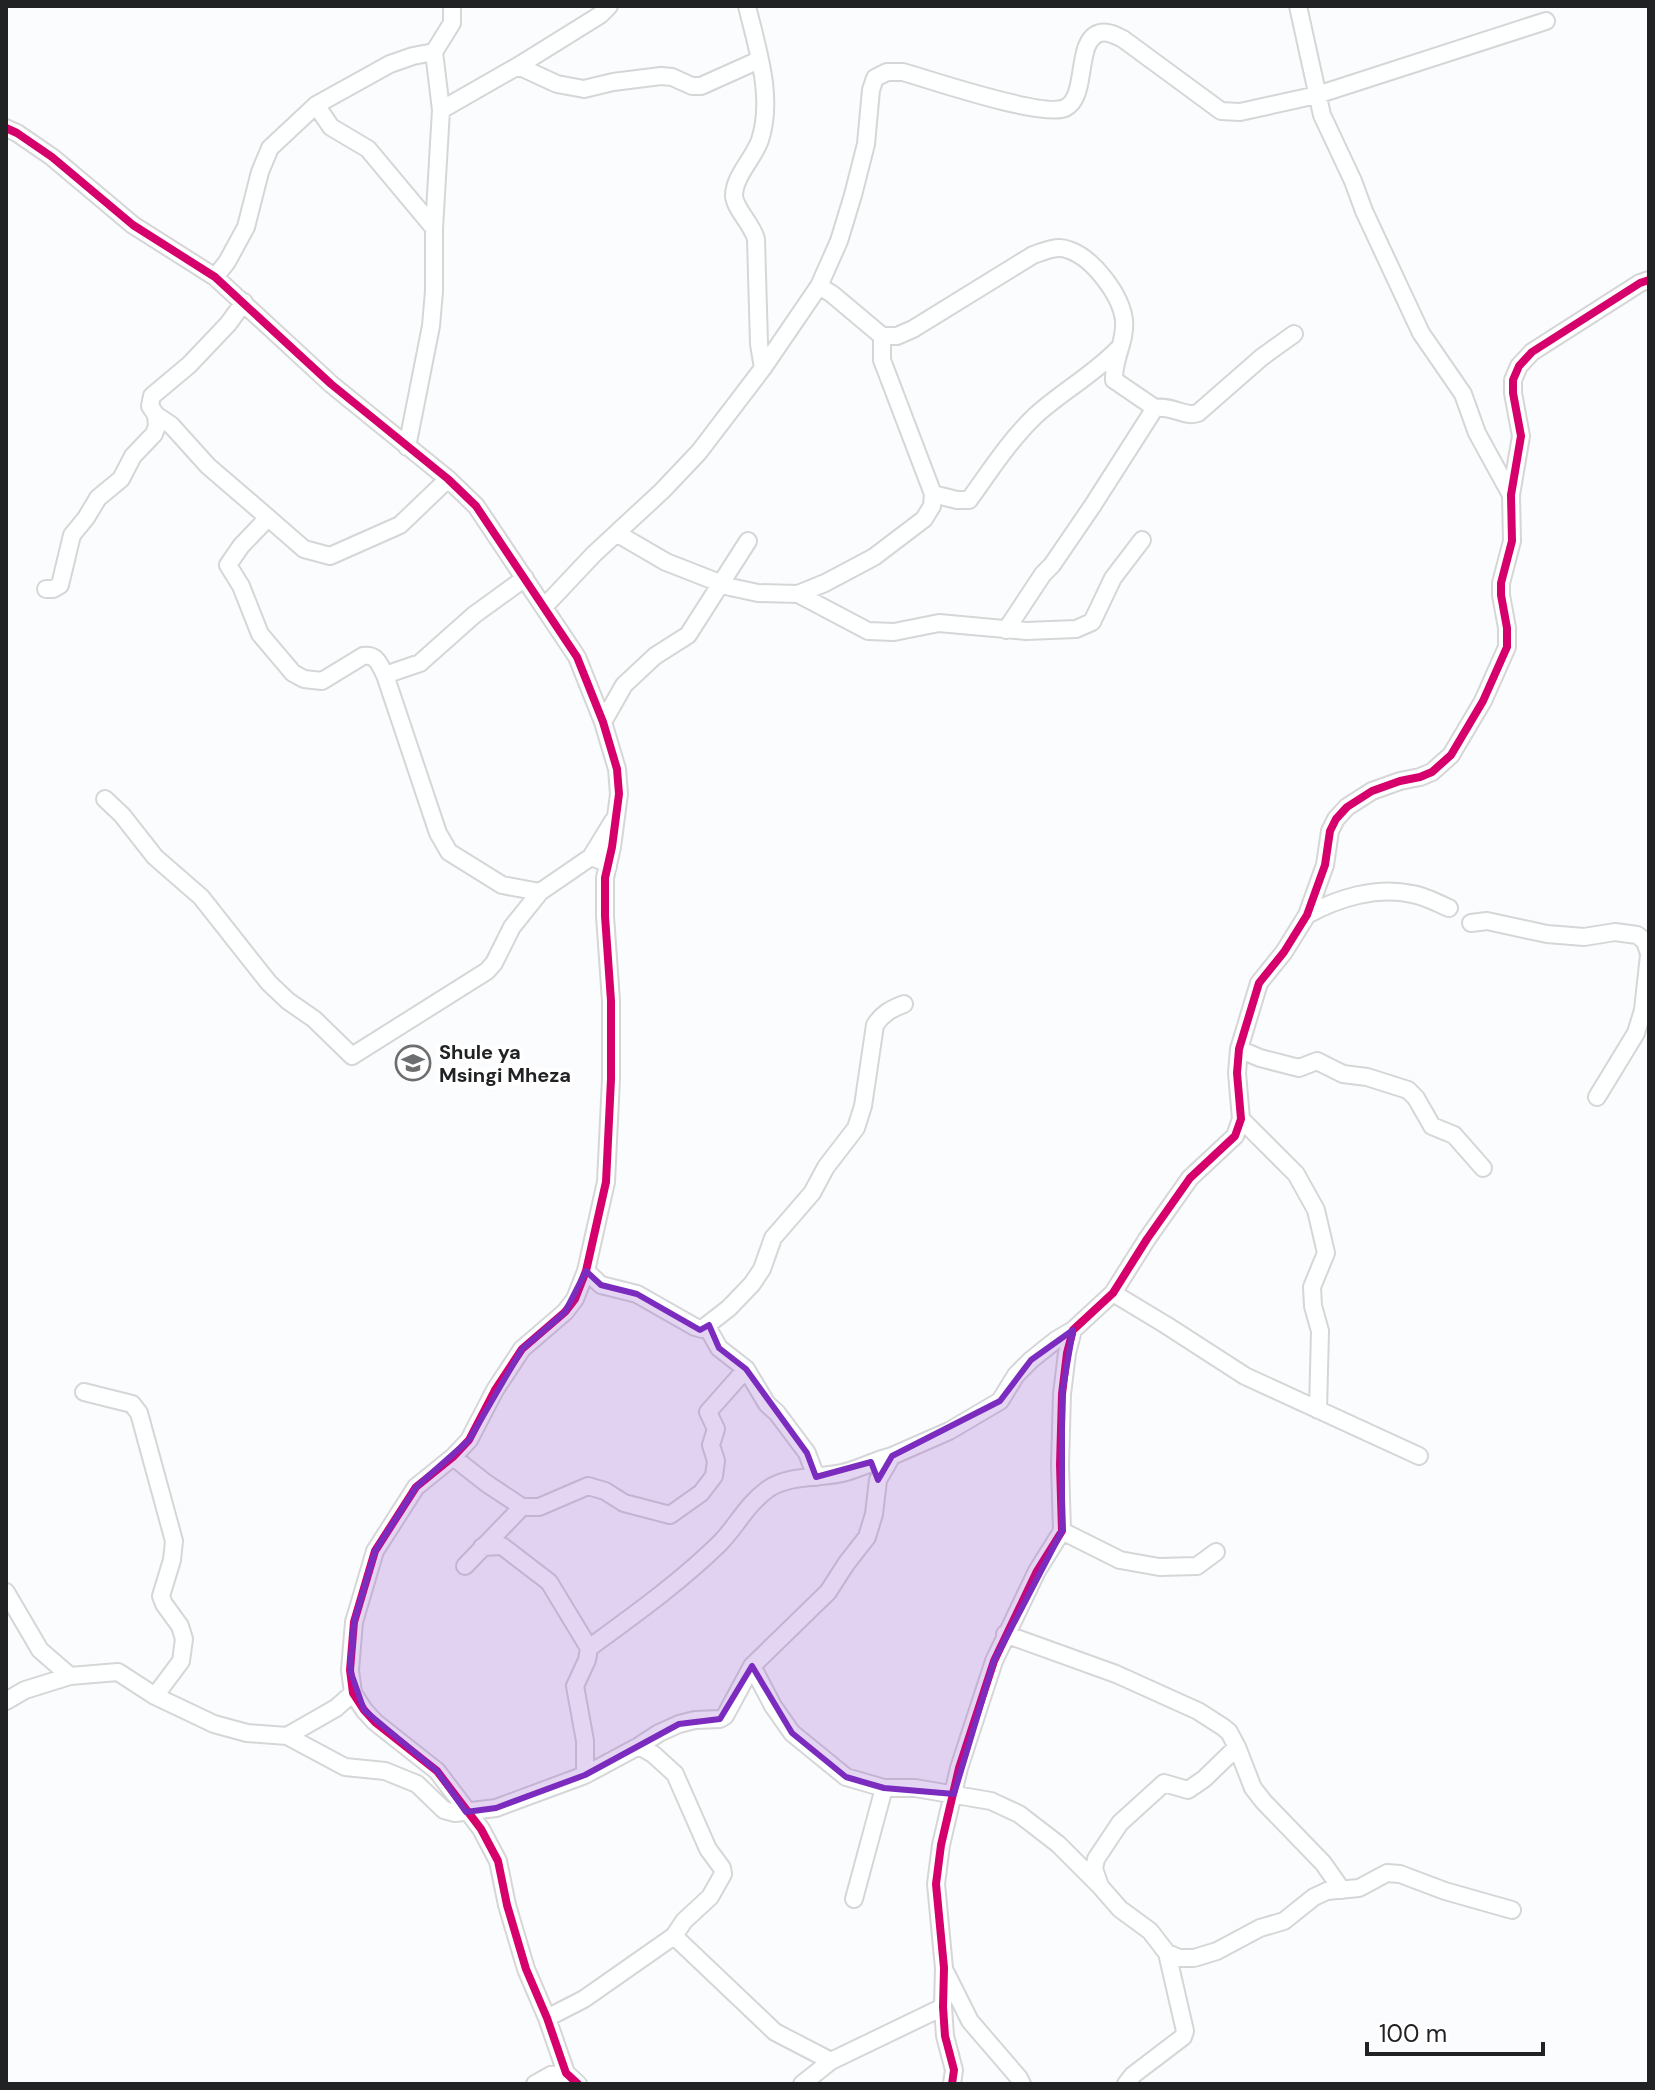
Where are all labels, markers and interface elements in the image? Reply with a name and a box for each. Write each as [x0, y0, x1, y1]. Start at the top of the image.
place label: Shule ya Msingi Mheza [439, 1039, 571, 1088]
school or university icon: Shule ya Msingi Mheza [394, 1044, 432, 1082]
scale bar [1367, 2006, 1543, 2056]
text: 100 m [1379, 2018, 1447, 2049]

